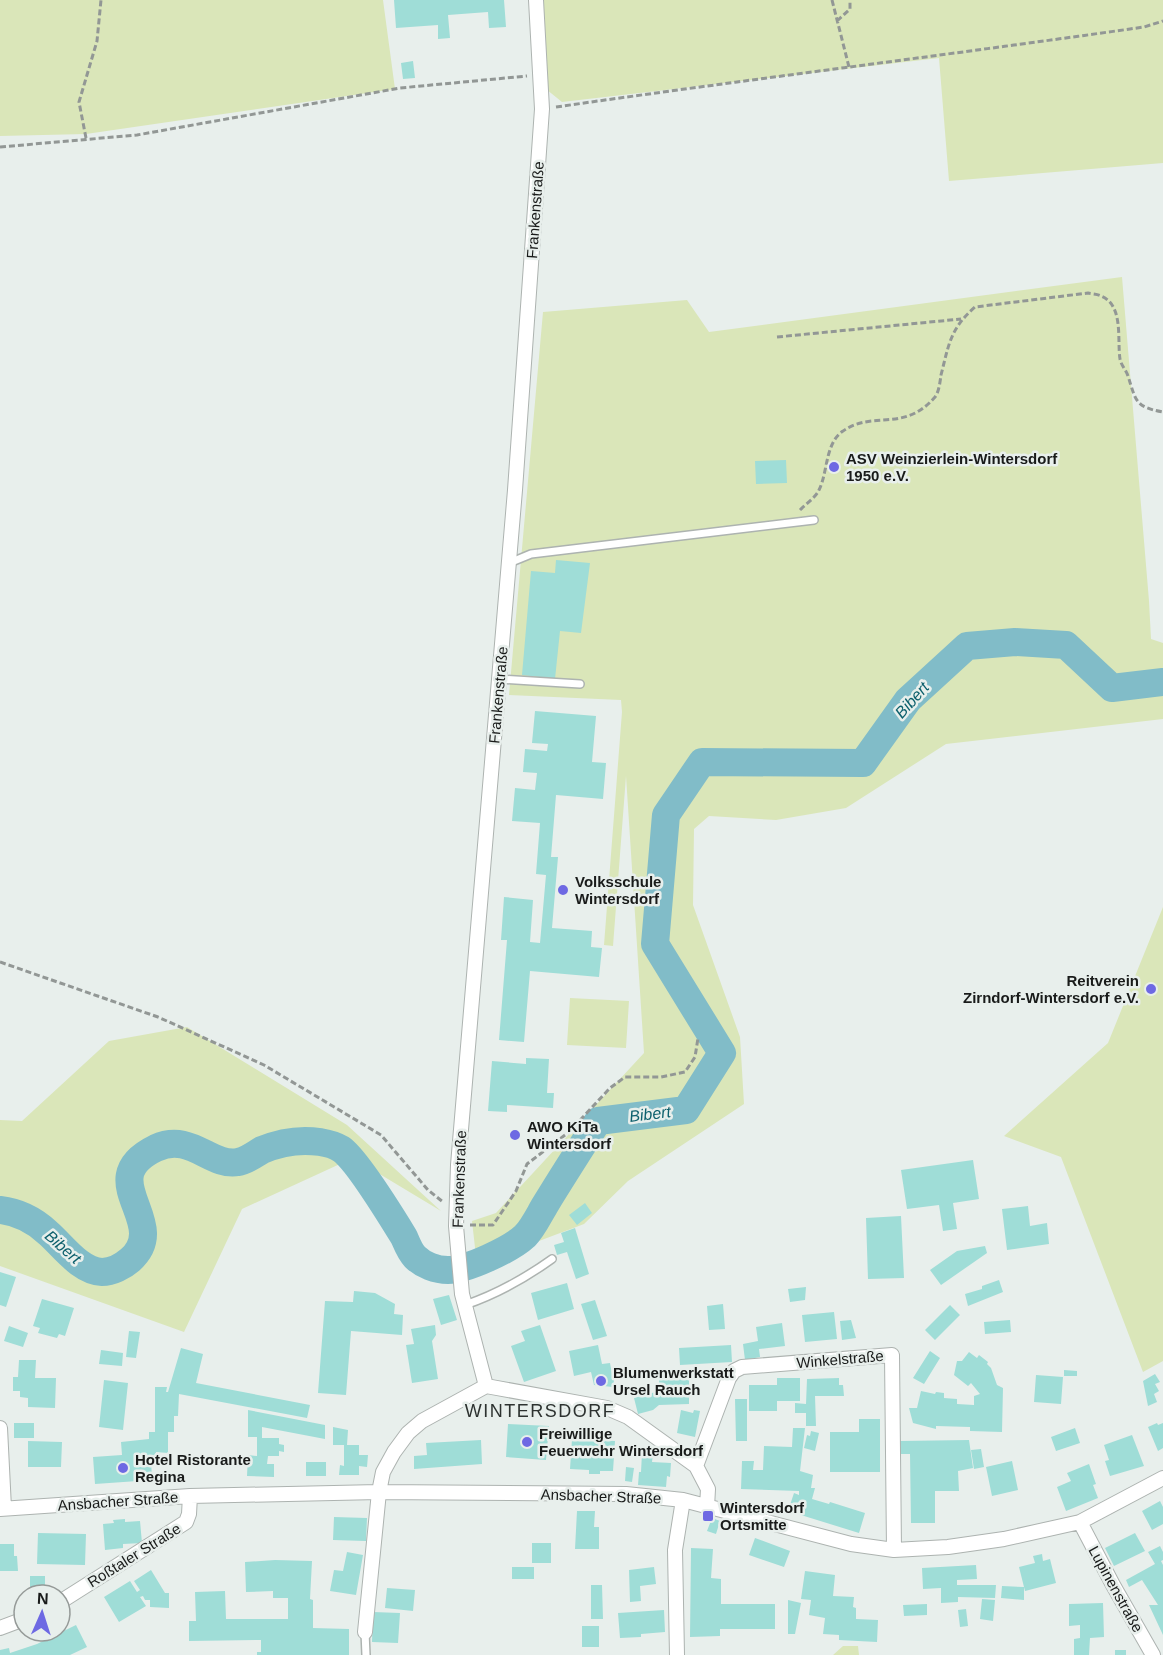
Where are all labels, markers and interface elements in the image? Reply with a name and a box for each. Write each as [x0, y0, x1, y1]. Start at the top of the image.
street label: Frankenstraße [523, 161, 547, 259]
place label: ASV Weinzierlein-Wintersdorf 1950 e.V. [846, 450, 1058, 484]
marker: ASV Weinzierlein-Wintersdorf 1950 e.V. [827, 460, 841, 474]
street label: Frankenstraße [485, 646, 511, 744]
water label: Bibert [892, 678, 933, 721]
place label: Volksschule Wintersdorf [575, 873, 661, 907]
marker: Volksschule Wintersdorf [556, 883, 570, 897]
place label: Reitverein Zirndorf-Wintersdorf e.V. [963, 972, 1139, 1006]
marker: Reitverein Zirndorf-Wintersdorf e.V. [1144, 982, 1158, 996]
water label: Bibert [628, 1103, 672, 1125]
place label: AWO KiTa Wintersdorf [527, 1118, 612, 1152]
marker: AWO KiTa Wintersdorf [508, 1128, 522, 1142]
street label: Frankenstraße [449, 1130, 469, 1228]
water label: Bibert [42, 1227, 85, 1267]
street label: Winkelstraße [796, 1347, 884, 1371]
place label: Blumenwerkstatt Ursel Rauch [613, 1364, 734, 1398]
marker: Blumenwerkstatt Ursel Rauch [594, 1374, 608, 1388]
district label: WINTERSDORF [465, 1401, 615, 1421]
place label: Freiwillige Feuerwehr Wintersdorf [539, 1425, 704, 1459]
marker: Freiwillige Feuerwehr Wintersdorf [520, 1435, 534, 1449]
place label: Hotel Ristorante Regina [135, 1451, 251, 1485]
marker: Hotel Ristorante Regina [116, 1461, 130, 1475]
street label: Ansbacher Straße [540, 1485, 662, 1507]
street label: Ansbacher Straße [57, 1488, 179, 1514]
place label: Wintersdorf Ortsmitte [720, 1499, 805, 1533]
marker: Wintersdorf Ortsmitte [701, 1509, 715, 1523]
street label: Roßtaler Straße [84, 1520, 184, 1590]
street label: Lupinenstraße [1085, 1543, 1147, 1635]
north arrow [12, 1583, 72, 1643]
text: N [37, 1590, 49, 1607]

